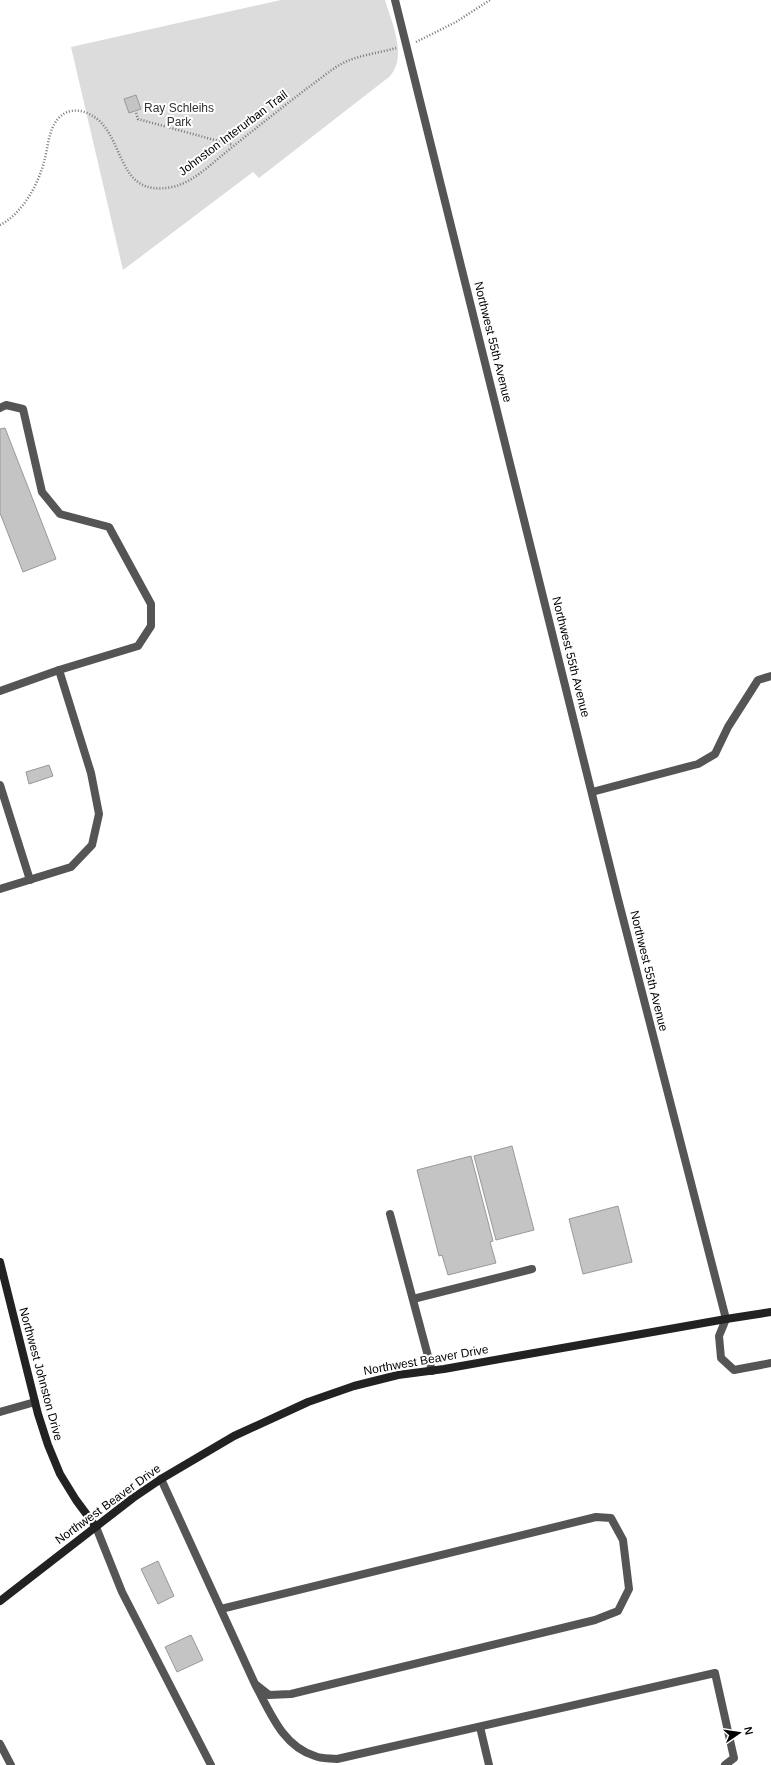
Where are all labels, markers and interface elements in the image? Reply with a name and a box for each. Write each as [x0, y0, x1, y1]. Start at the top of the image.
street label: Johnston Interurban Trail [176, 87, 290, 179]
park label: Ray Schleihs Park [144, 101, 214, 129]
street label: Northwest 55th Avenue [471, 280, 515, 404]
street label: Northwest 55th Avenue [549, 595, 593, 719]
street label: Northwest 55th Avenue [627, 909, 671, 1033]
street label: Northwest Johnston Drive [16, 1306, 66, 1442]
street label: Northwest Beaver Drive [362, 1342, 490, 1378]
street label: Northwest Beaver Drive [53, 1461, 164, 1547]
north arrow [719, 1713, 759, 1753]
text: N [742, 1726, 755, 1736]

